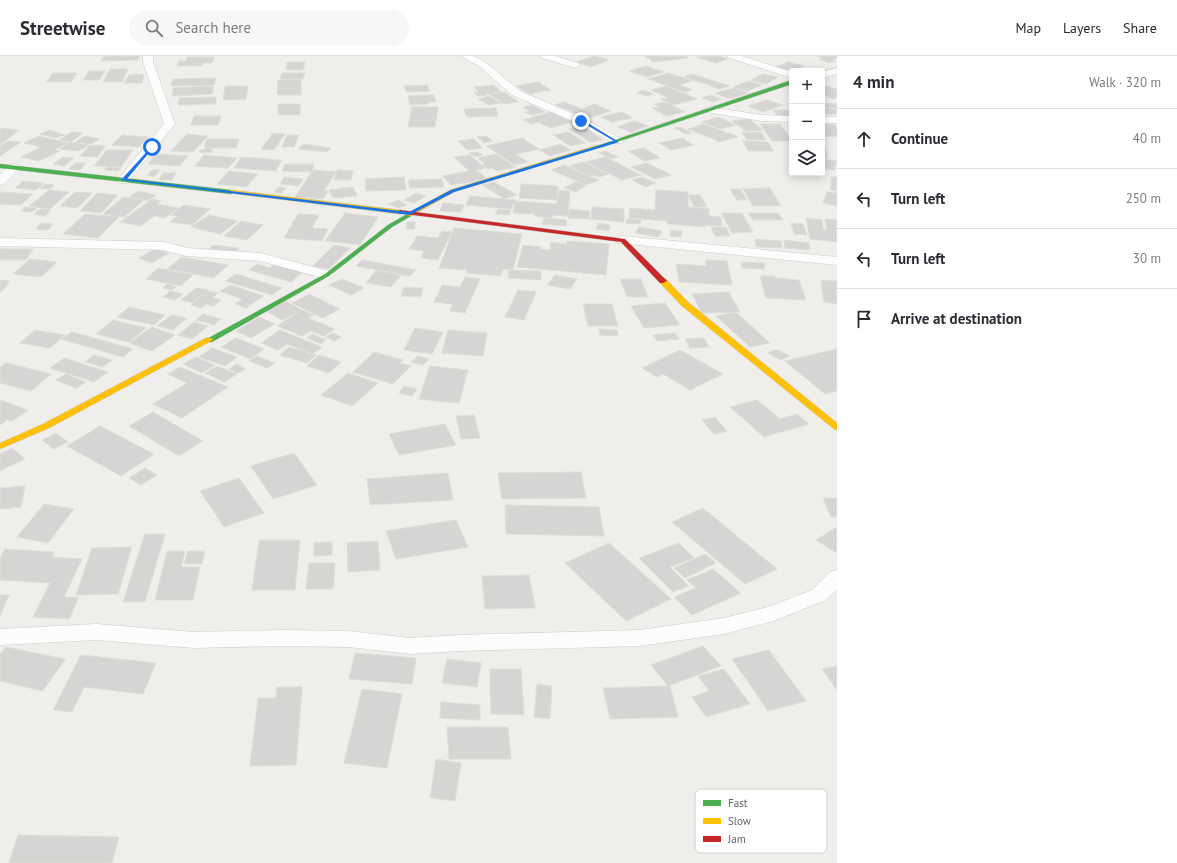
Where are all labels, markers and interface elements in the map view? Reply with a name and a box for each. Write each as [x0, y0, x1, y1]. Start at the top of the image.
search box [129, 10, 409, 46]
text: Streetwise [20, 16, 105, 40]
icon: search [143, 17, 165, 39]
text: Search here [175, 18, 251, 37]
text: Map [1015, 19, 1041, 37]
text: Layers [1063, 19, 1101, 37]
text: Share [1123, 19, 1157, 37]
map controls [789, 68, 825, 176]
button: + [789, 68, 825, 104]
text: 4 min [853, 71, 894, 93]
text: Walk · 320 m [1089, 74, 1161, 91]
button: − [789, 104, 825, 140]
route end [572, 112, 590, 130]
icon: ahead [853, 128, 875, 150]
text: Continue [891, 129, 948, 148]
text: 40 m [1133, 130, 1161, 147]
route start [143, 138, 161, 156]
button: layers [789, 140, 825, 176]
icon: left [853, 188, 875, 210]
text: Turn left [891, 189, 945, 208]
text: 250 m [1126, 190, 1161, 207]
icon: left [853, 248, 875, 270]
text: Turn left [891, 249, 945, 268]
text: 30 m [1133, 250, 1161, 267]
icon: arrive [853, 308, 875, 330]
text: Arrive at destination [891, 309, 1022, 328]
legend [695, 789, 827, 853]
text: Fast [728, 796, 748, 810]
text: Slow [728, 814, 751, 828]
text: Jam [727, 832, 746, 846]

